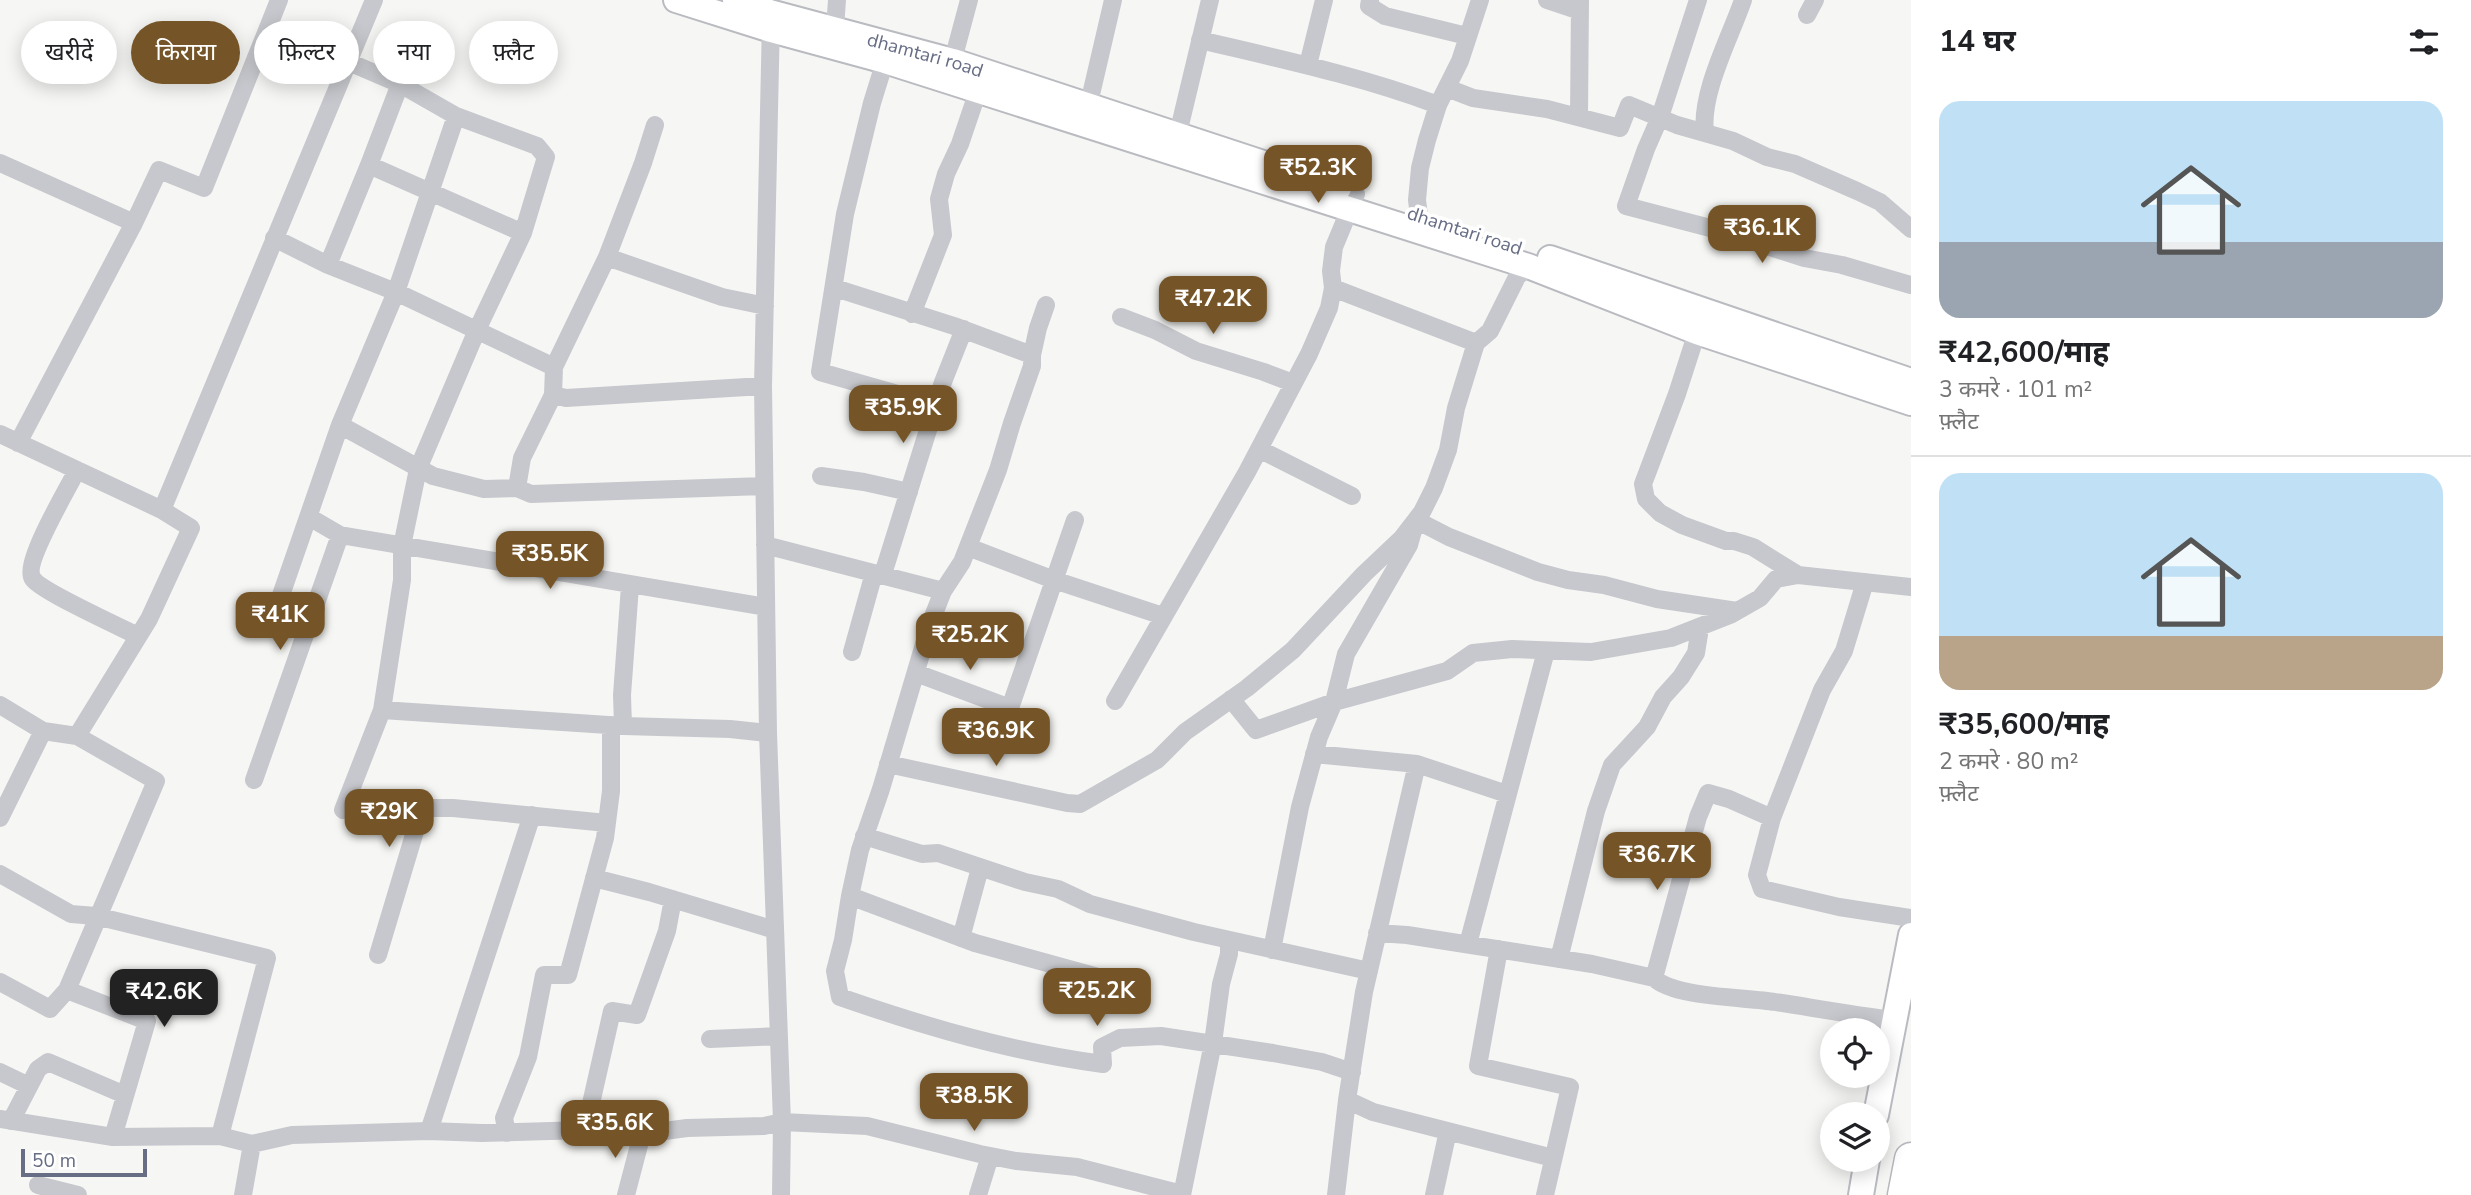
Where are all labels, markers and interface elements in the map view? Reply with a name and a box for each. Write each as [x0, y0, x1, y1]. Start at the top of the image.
chip: खरीदें [21, 21, 117, 84]
chip: किराया [131, 21, 240, 84]
chip: फ़िल्टर [254, 21, 359, 84]
chip: नया [373, 21, 455, 84]
chip: फ़्लैट [469, 21, 558, 84]
text: 14 घर [1939, 21, 2016, 62]
icon: filters [2405, 23, 2443, 61]
street label: dhamtari road [864, 27, 986, 84]
pin: ₹52.3K [1261, 146, 1375, 205]
icon: home [2128, 147, 2254, 273]
text: ₹52.3K [1280, 152, 1356, 183]
street label: dhamtari road [1404, 200, 1525, 262]
pin: ₹36.1K [1705, 205, 1819, 265]
text: ₹36.1K [1724, 212, 1800, 243]
pin: ₹47.2K [1156, 276, 1270, 336]
text: ₹47.2K [1175, 283, 1251, 314]
text: ₹42,600/माह [1939, 332, 2109, 373]
text: 3 कमरे · 101 m² [1939, 374, 2092, 405]
pin: ₹35.9K [846, 386, 960, 445]
text: ₹35.9K [865, 392, 941, 423]
text: फ़्लैट [1939, 406, 1979, 437]
icon: home [2128, 519, 2254, 645]
pin: ₹35.5K [493, 532, 607, 591]
text: ₹35.5K [512, 538, 588, 569]
pin: ₹41K [239, 592, 321, 652]
text: ₹41K [252, 599, 308, 630]
pin: ₹25.2K [913, 612, 1027, 672]
text: ₹25.2K [932, 619, 1008, 650]
text: ₹35,600/माह [1939, 704, 2109, 745]
pin: ₹36.9K [939, 708, 1053, 768]
text: ₹36.9K [958, 715, 1034, 746]
text: 2 कमरे · 80 m² [1939, 746, 2079, 777]
text: फ़्लैट [1939, 778, 1979, 809]
pin: ₹29K [348, 790, 430, 849]
text: ₹29K [361, 796, 417, 827]
pin: ₹36.7K [1600, 832, 1714, 892]
text: ₹36.7K [1619, 839, 1695, 870]
pin: ₹25.2K [1040, 968, 1154, 1028]
pin: ₹42.6K [107, 970, 221, 1029]
text: ₹25.2K [1059, 975, 1135, 1006]
text: ₹42.6K [126, 976, 202, 1007]
map controls [1820, 1018, 1890, 1172]
button: locate [1820, 1018, 1890, 1088]
pin: ₹38.5K [917, 1074, 1031, 1133]
text: ₹38.5K [936, 1080, 1012, 1111]
pin: ₹35.6K [558, 1100, 672, 1160]
button: layers [1820, 1102, 1890, 1172]
text: ₹35.6K [577, 1107, 653, 1138]
scale bar [21, 1146, 147, 1178]
text: 50 m [32, 1148, 76, 1174]

